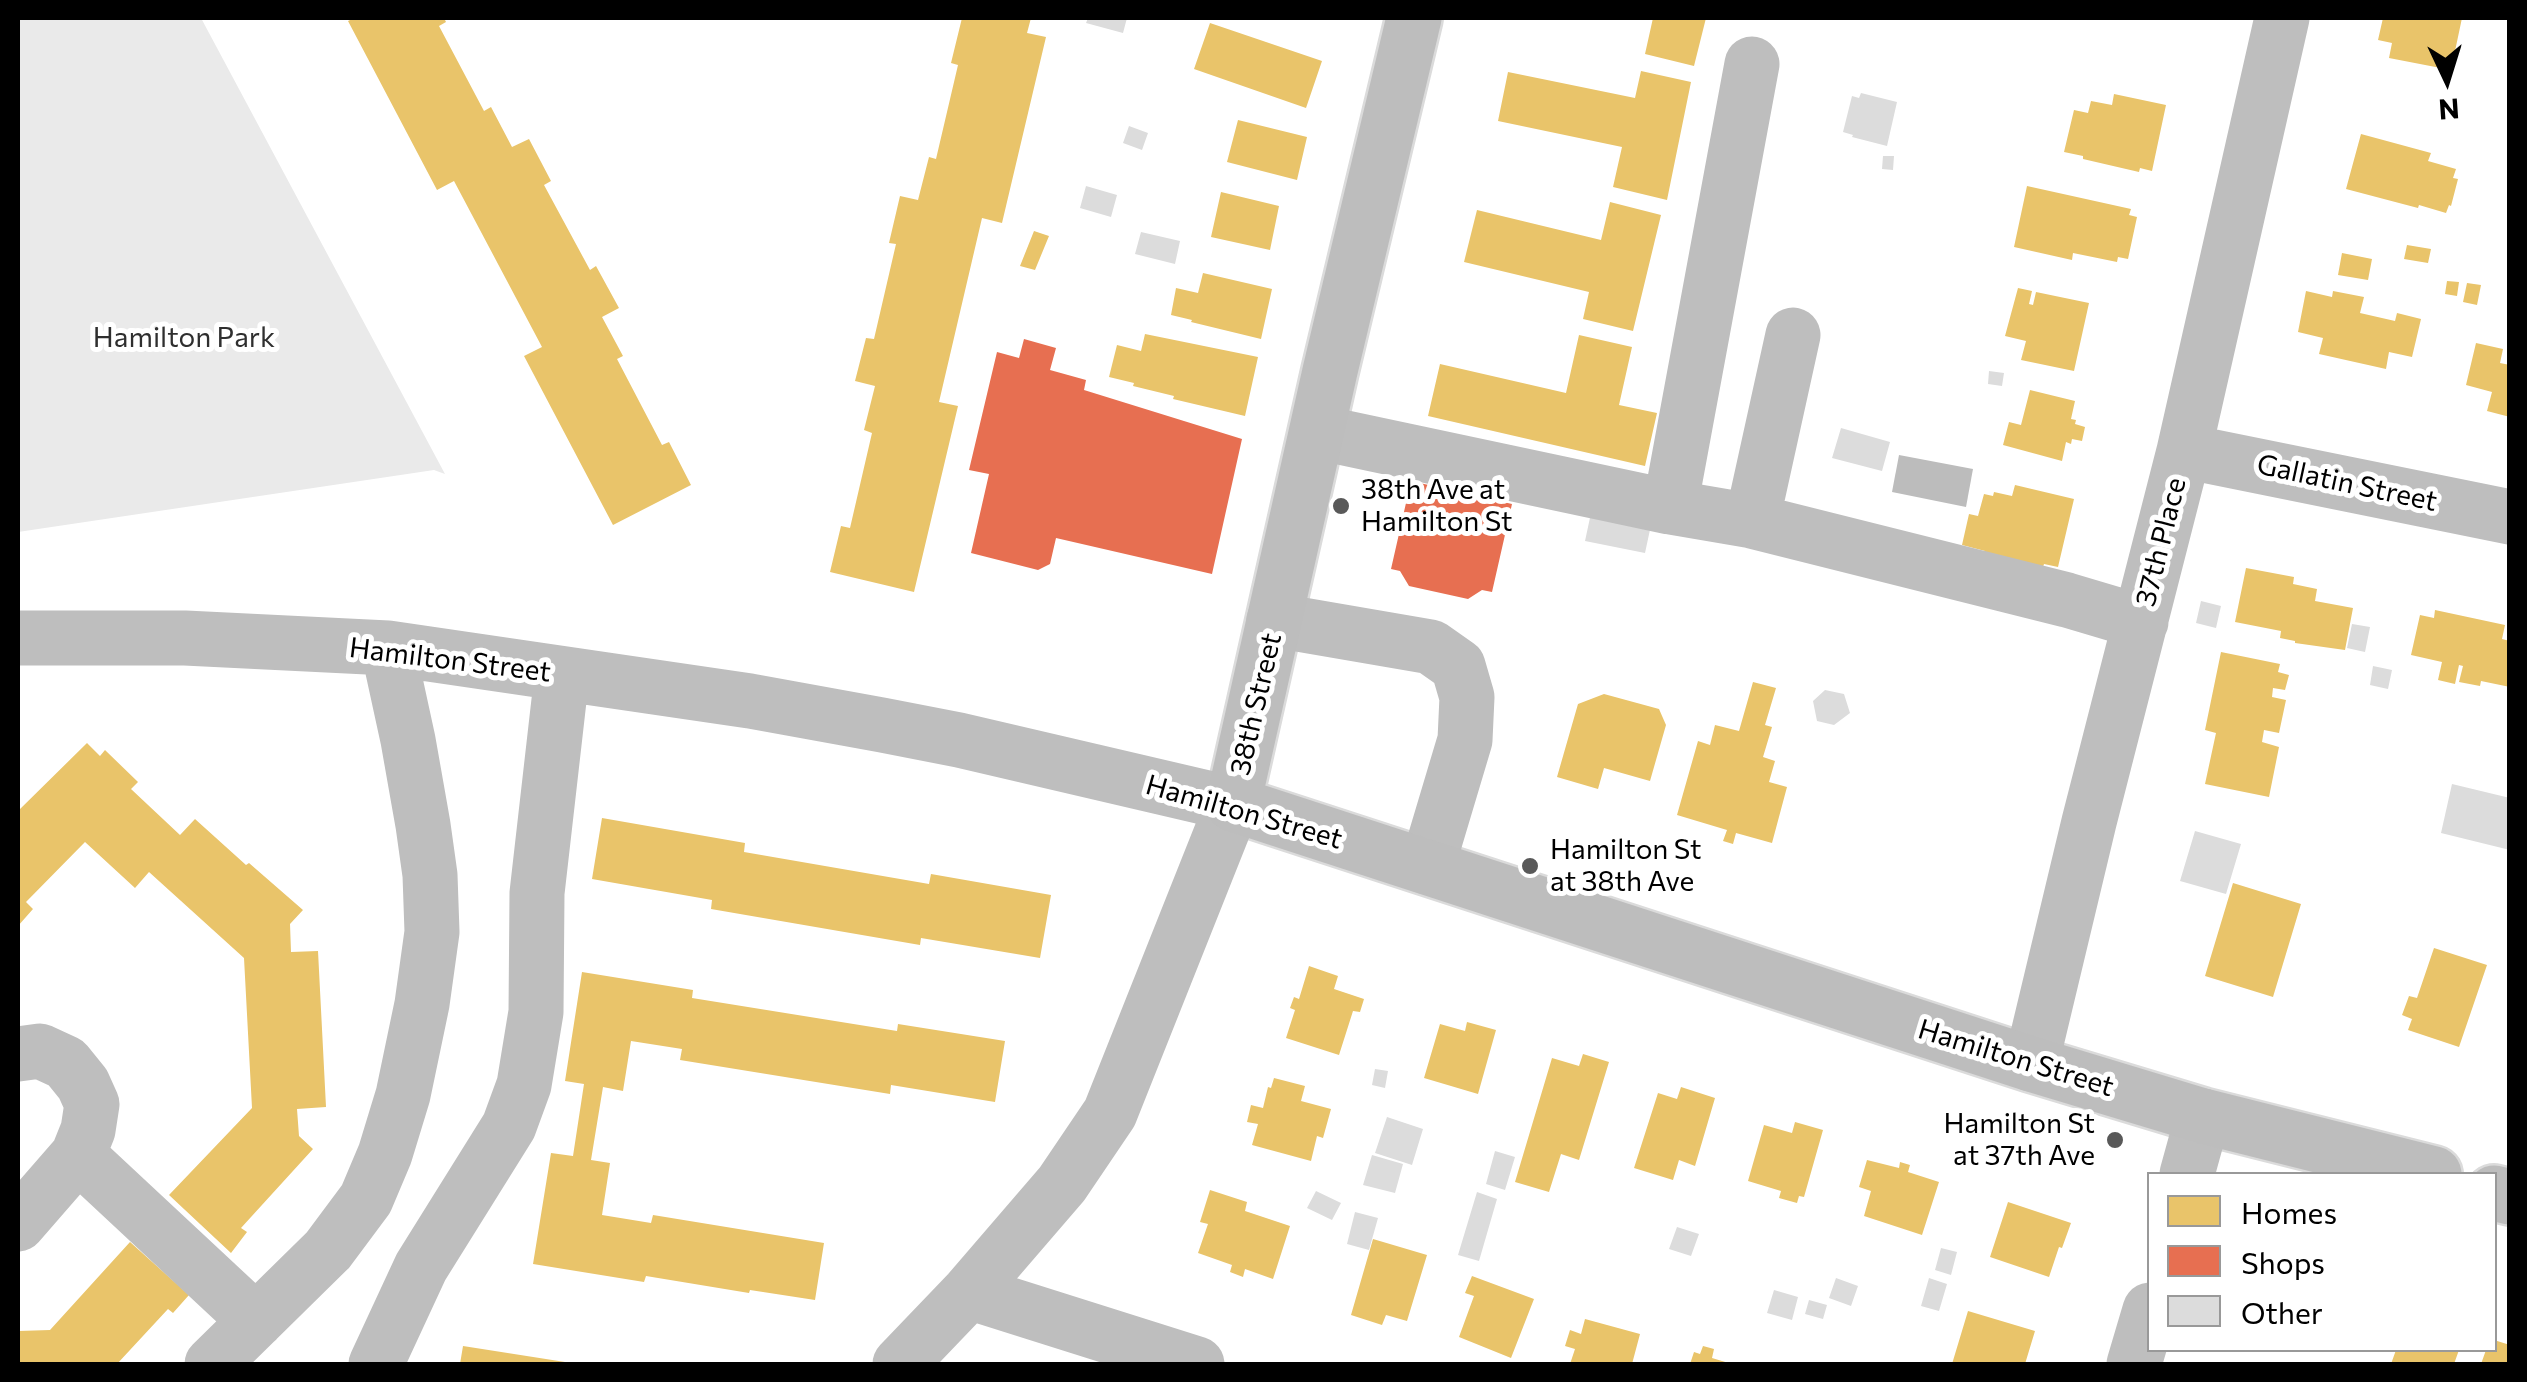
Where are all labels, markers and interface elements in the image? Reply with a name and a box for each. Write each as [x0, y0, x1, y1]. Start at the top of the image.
north arrow [2397, 30, 2497, 130]
text: N [2437, 92, 2461, 128]
park label: Hamilton Park [93, 321, 275, 355]
street label: Gallatin Street [2254, 448, 2440, 518]
place label: 38th Ave at Hamilton St [1361, 473, 1512, 539]
street label: 37th Place [2129, 474, 2193, 610]
marker: 38th Ave at Hamilton St [1330, 495, 1352, 517]
street label: 38th Street [1223, 630, 1289, 778]
street label: Hamilton Street [347, 631, 553, 689]
street label: Hamilton Street [1142, 768, 1346, 856]
place label: Hamilton St at 38th Ave [1550, 833, 1701, 899]
marker: Hamilton St at 38th Ave [1519, 855, 1541, 877]
street label: Hamilton Street [1914, 1012, 2118, 1104]
place label: Hamilton St at 37th Ave [1944, 1107, 2095, 1173]
marker: Hamilton St at 37th Ave [2104, 1129, 2126, 1151]
legend [2147, 1172, 2497, 1352]
text: Homes [2241, 1193, 2337, 1230]
text: Shops [2241, 1243, 2325, 1280]
text: Other [2241, 1293, 2323, 1330]

